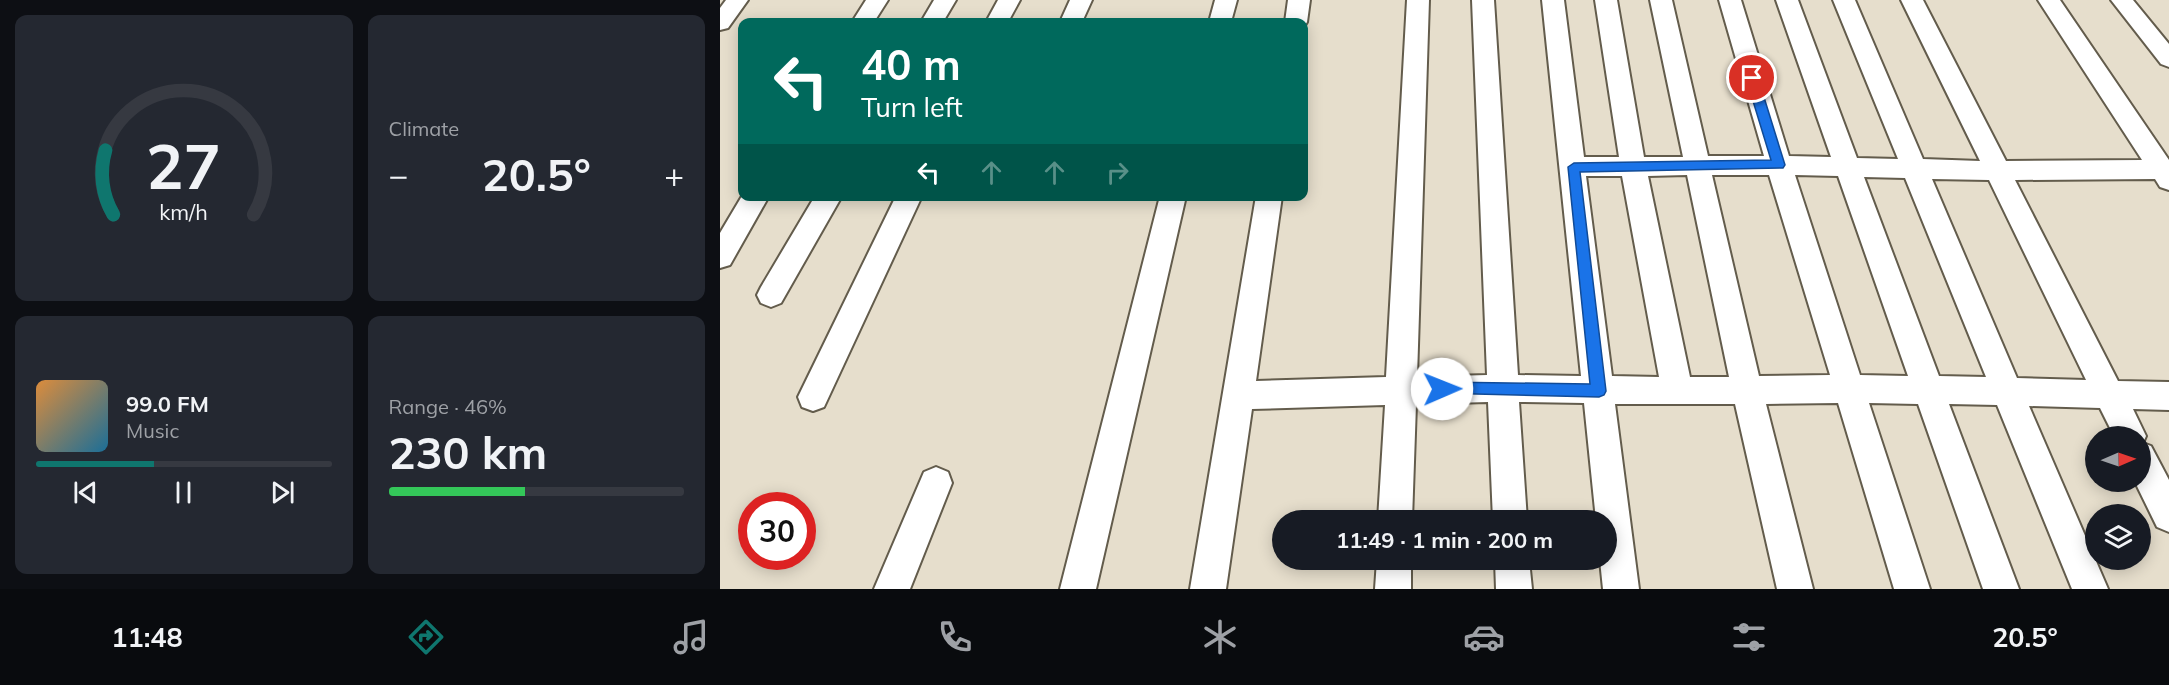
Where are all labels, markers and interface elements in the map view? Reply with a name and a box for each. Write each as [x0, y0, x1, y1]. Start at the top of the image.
text: 40 m [861, 38, 961, 91]
icon: left [762, 42, 840, 120]
pin [1726, 52, 1777, 103]
icon: arrive [1735, 61, 1768, 94]
text: Turn left [861, 90, 963, 124]
text: Climate [389, 116, 459, 141]
text: 27 [146, 126, 221, 205]
text: 20.5° [482, 146, 591, 202]
text: − [389, 154, 408, 195]
text: + [664, 154, 684, 195]
icon: left [912, 156, 945, 189]
icon: ahead [975, 156, 1008, 189]
icon: ahead [1038, 156, 1071, 189]
icon: right [1101, 156, 1134, 189]
text: km/h [159, 198, 208, 225]
position arrow [1410, 357, 1474, 421]
text: 99.0 FM [126, 390, 209, 418]
text: Range · 46% [389, 394, 507, 419]
text: Music [126, 418, 179, 443]
text: 230 km [389, 424, 547, 480]
north arrow [2085, 426, 2151, 492]
map controls [2085, 426, 2151, 570]
icon: previous [69, 476, 102, 509]
icon: pause [167, 476, 200, 509]
icon: next [266, 476, 299, 509]
speed limit sign: 30 [738, 492, 816, 570]
button: layers [2085, 504, 2151, 570]
text: 11:49 · 1 min · 200 m [1336, 526, 1553, 554]
icon: directions [405, 616, 447, 658]
icon: music [670, 616, 712, 658]
icon: phone [934, 616, 976, 658]
icon: climate [1199, 616, 1241, 658]
icon: car [1463, 616, 1505, 658]
icon: filters [1728, 616, 1770, 658]
text: 11:48 [111, 620, 183, 654]
text: 20.5° [1992, 620, 2058, 654]

